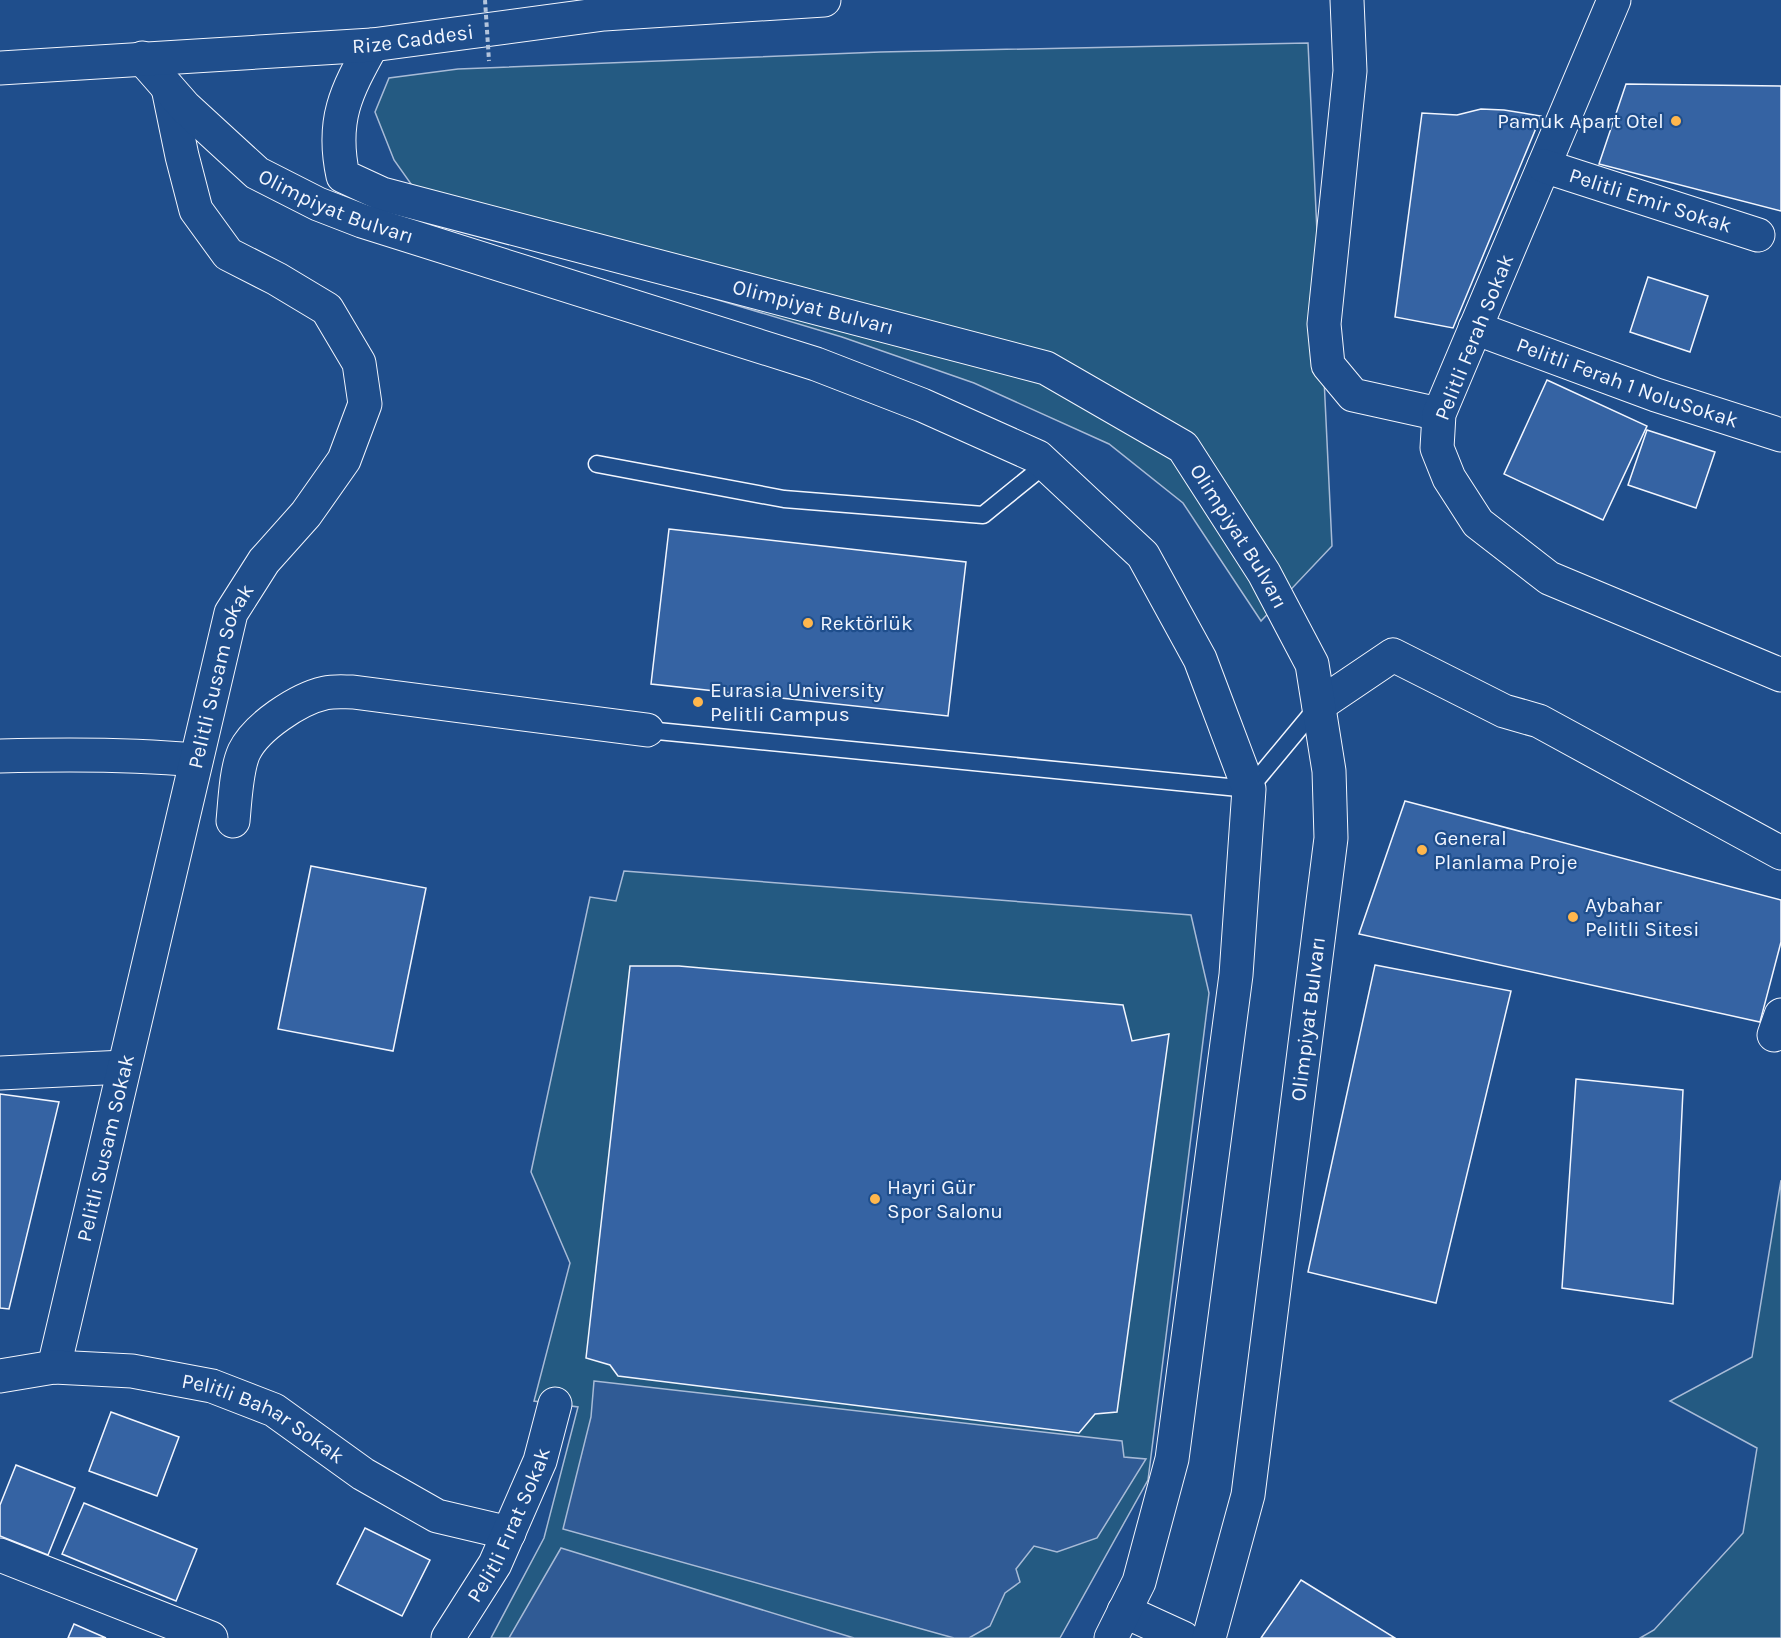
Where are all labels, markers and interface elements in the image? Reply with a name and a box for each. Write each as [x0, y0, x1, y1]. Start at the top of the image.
street label: Rize Caddesi [351, 20, 475, 58]
place label: Pamuk Apart Otel [1497, 109, 1664, 133]
marker: Pamuk Apart Otel [1669, 114, 1683, 128]
street label: Pelitli Emir Sokak [1566, 163, 1735, 238]
street label: Olimpiyat Bulvarı [254, 164, 417, 249]
street label: Pelitli Ferah Sokak [1430, 250, 1518, 424]
street label: Olimpiyat Bulvarı [730, 274, 897, 340]
street label: Pelitli Ferah 1 NoluSokak [1513, 332, 1742, 433]
street label: Olimpiyat Bulvarı [1185, 459, 1293, 613]
street label: Pelitli Susam Sokak [183, 579, 259, 771]
place label: Rektörlük [820, 611, 913, 635]
marker: Rektörlük [801, 616, 815, 630]
place label: Eurasia University Pelitli Campus [710, 678, 884, 726]
marker: Eurasia University Pelitli Campus [691, 695, 705, 709]
place label: General Planlama Proje [1434, 826, 1577, 874]
marker: General Planlama Proje [1415, 843, 1429, 857]
place label: Aybahar Pelitli Sitesi [1585, 893, 1700, 941]
marker: Aybahar Pelitli Sitesi [1566, 910, 1580, 924]
street label: Olimpiyat Bulvarı [1286, 935, 1330, 1103]
street label: Pelitli Susam Sokak [72, 1052, 139, 1244]
place label: Hayri Gür Spor Salonu [887, 1175, 1003, 1223]
marker: Hayri Gür Spor Salonu [868, 1192, 882, 1206]
street label: Pelitli Bahar Sokak [180, 1369, 349, 1469]
street label: Pelitli Fırat Sokak [462, 1445, 555, 1607]

